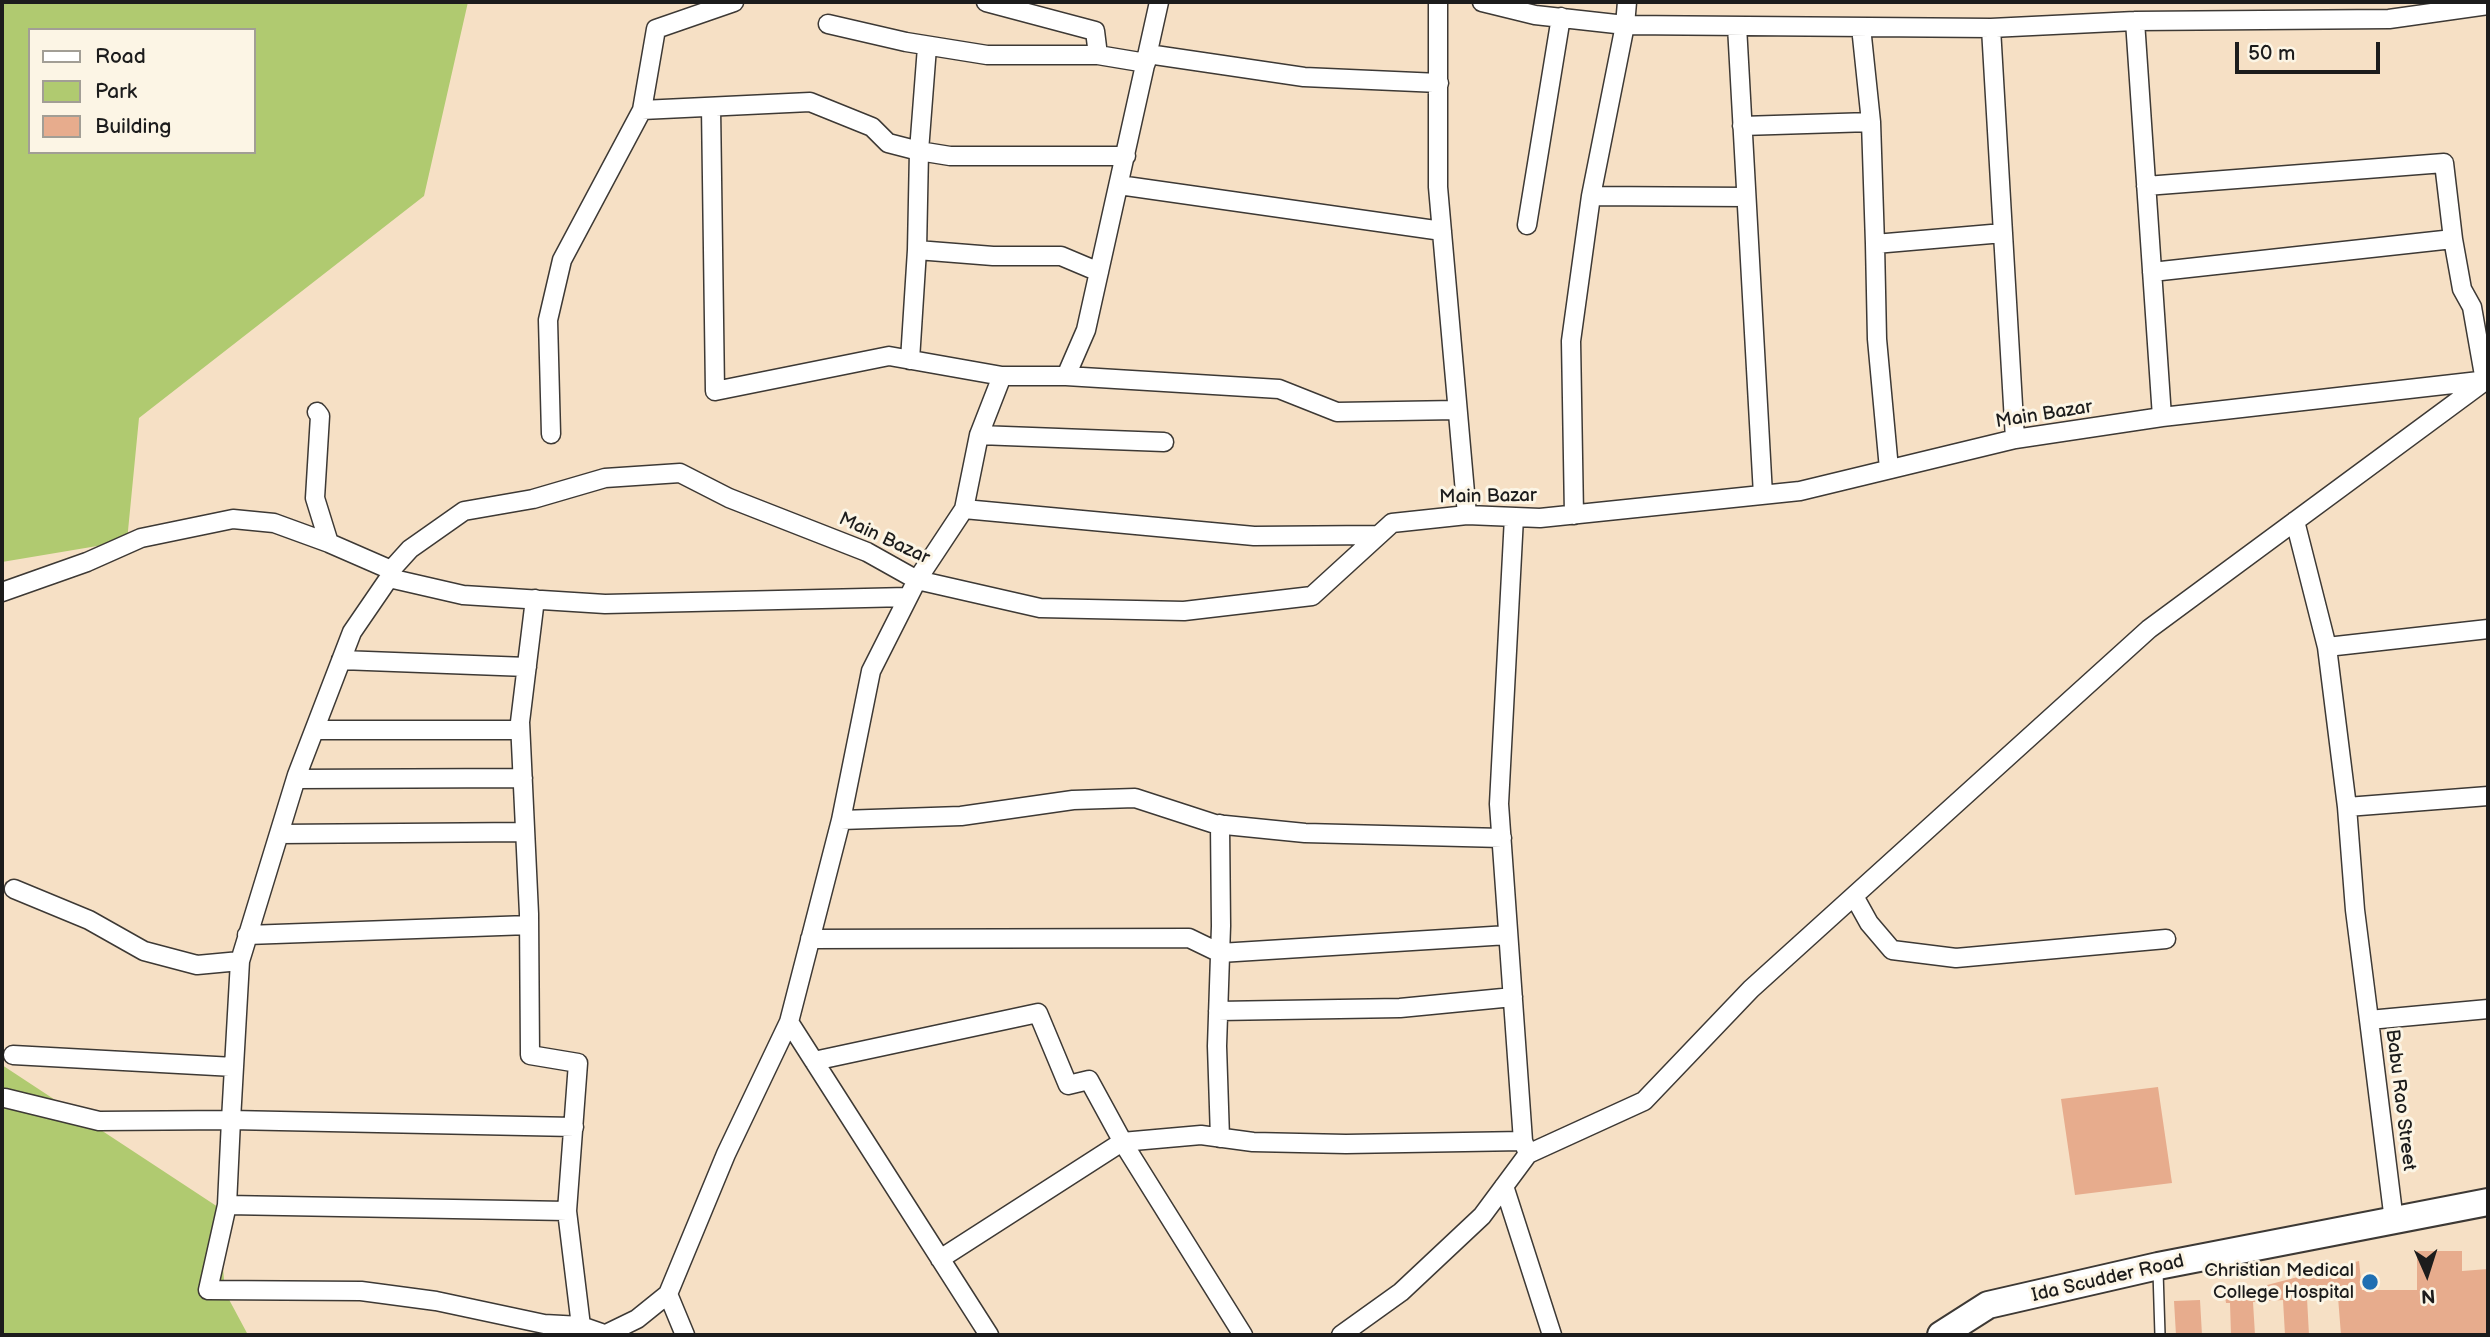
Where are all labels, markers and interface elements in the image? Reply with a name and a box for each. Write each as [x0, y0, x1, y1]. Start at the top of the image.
legend [28, 28, 256, 154]
scale bar [2238, 28, 2383, 72]
text: 50 m [2248, 41, 2295, 66]
text: Road [95, 44, 146, 69]
text: Park [95, 79, 137, 104]
text: Building [95, 114, 171, 139]
street label: Main Bazar [1994, 396, 2094, 434]
street label: Main Bazar [1439, 485, 1537, 509]
street label: Main Bazar [835, 508, 933, 570]
street label: Babu Rao Street [2380, 1028, 2420, 1172]
north arrow [2392, 1239, 2462, 1309]
street label: Ida Scudder Road [2030, 1250, 2186, 1308]
place label: Christian Medical College Hospital [2204, 1260, 2354, 1304]
marker: Christian Medical College Hospital [2360, 1272, 2380, 1292]
text: N [2420, 1284, 2436, 1307]

